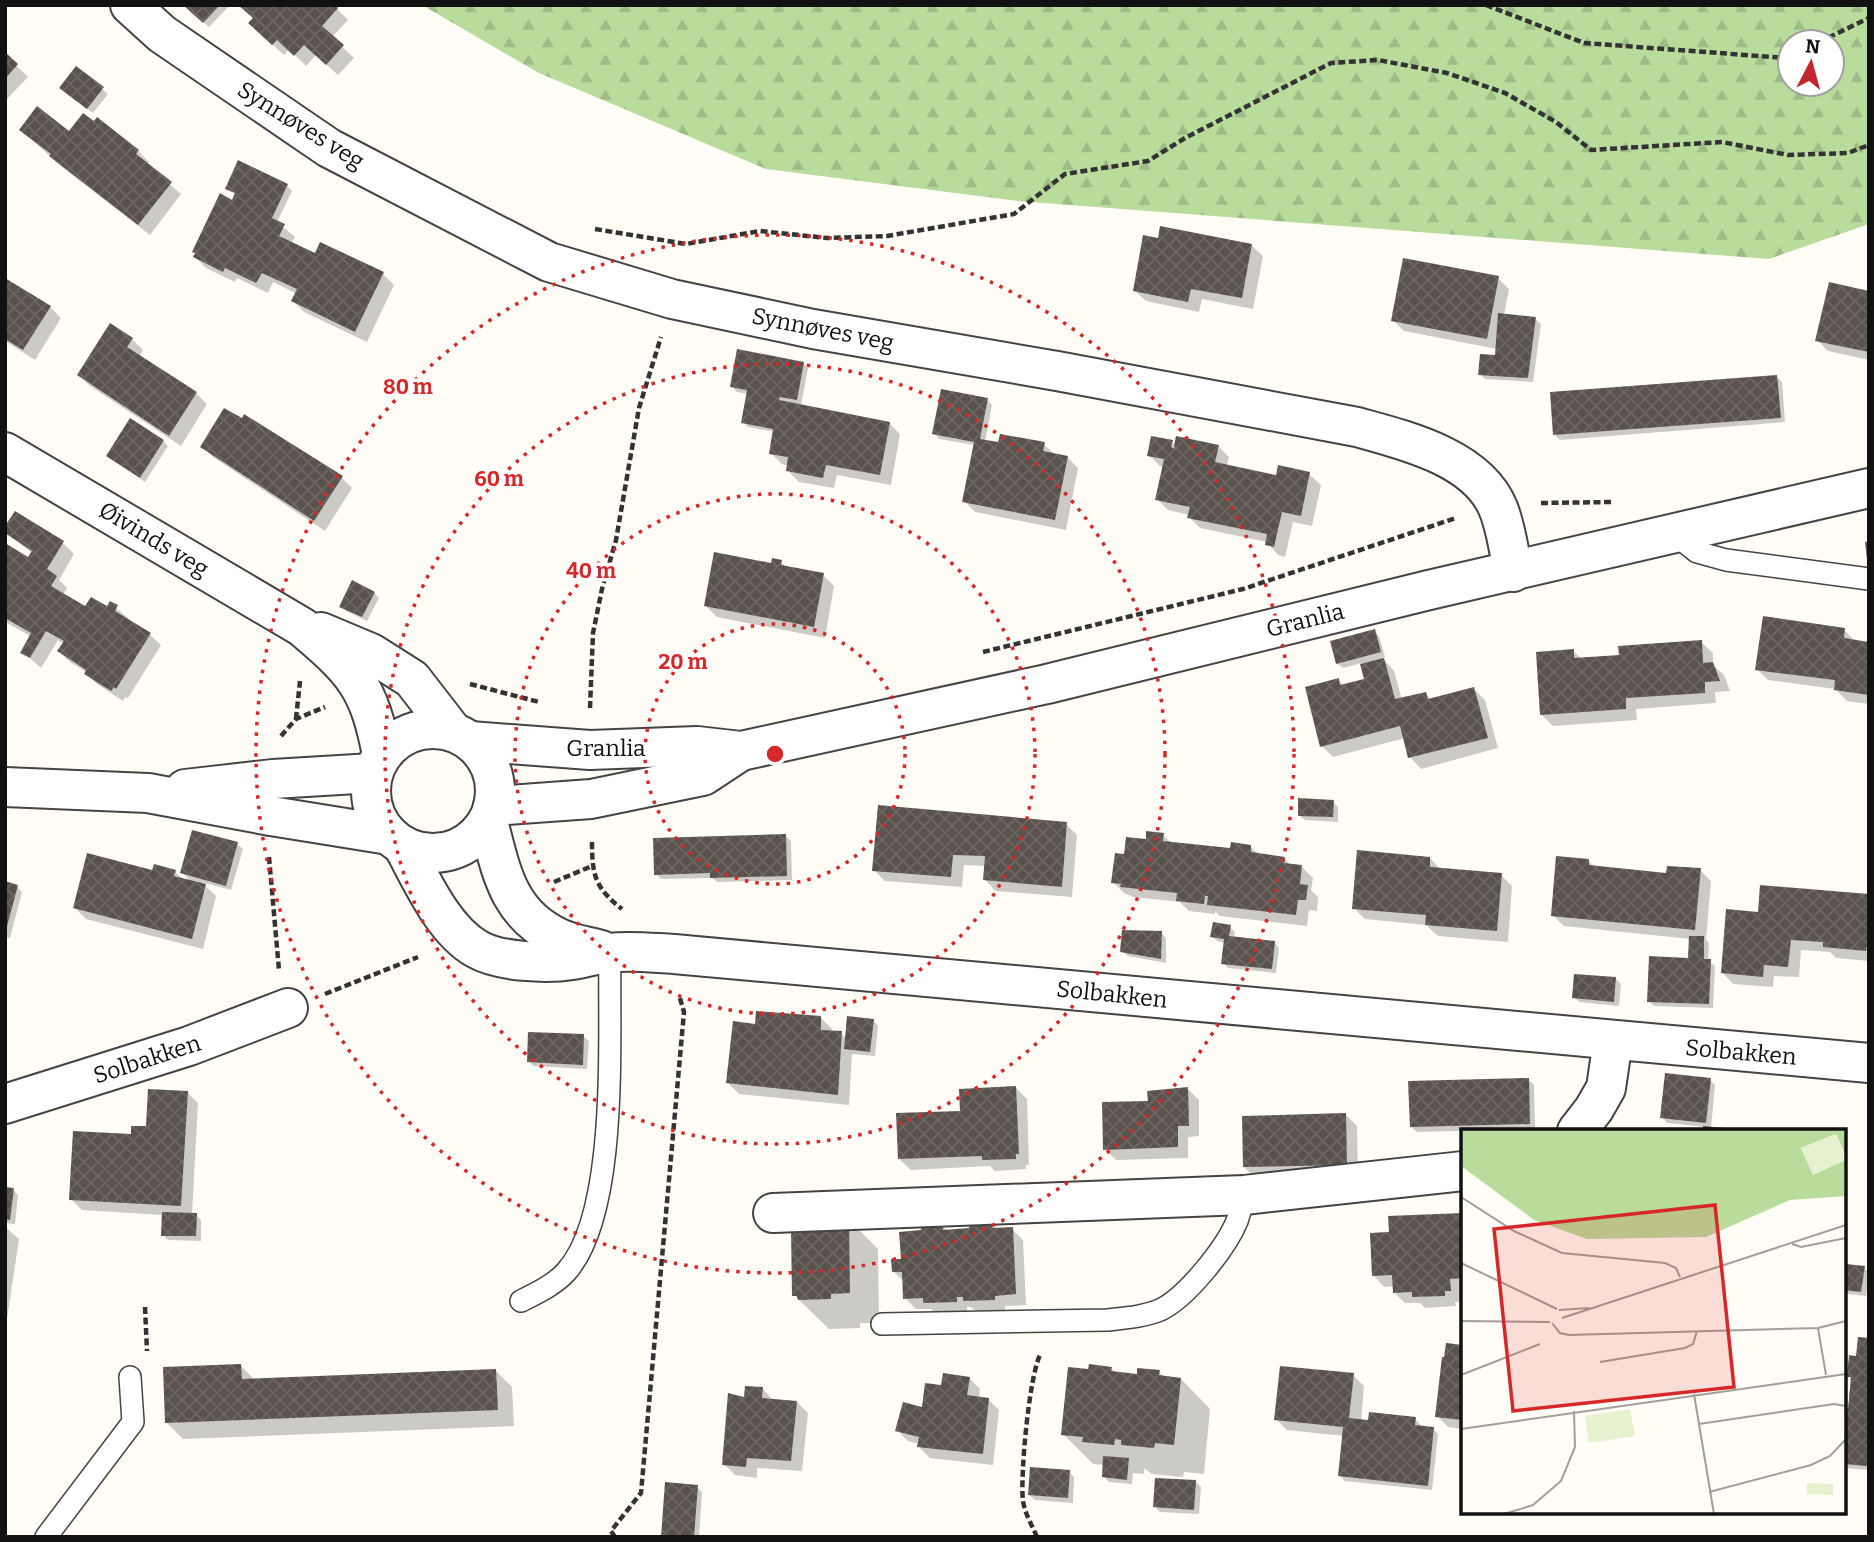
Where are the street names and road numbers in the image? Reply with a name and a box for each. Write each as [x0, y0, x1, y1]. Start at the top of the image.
street label: Synnøves veg [233, 75, 370, 175]
street label: Synnøves veg [750, 302, 896, 357]
street label: Øivinds veg [94, 495, 214, 583]
street label: Granlia [1263, 597, 1347, 643]
street label: Granlia [566, 734, 646, 762]
street label: Solbakken [1055, 974, 1169, 1014]
street label: Solbakken [90, 1028, 205, 1090]
street label: Solbakken [1684, 1033, 1798, 1071]

